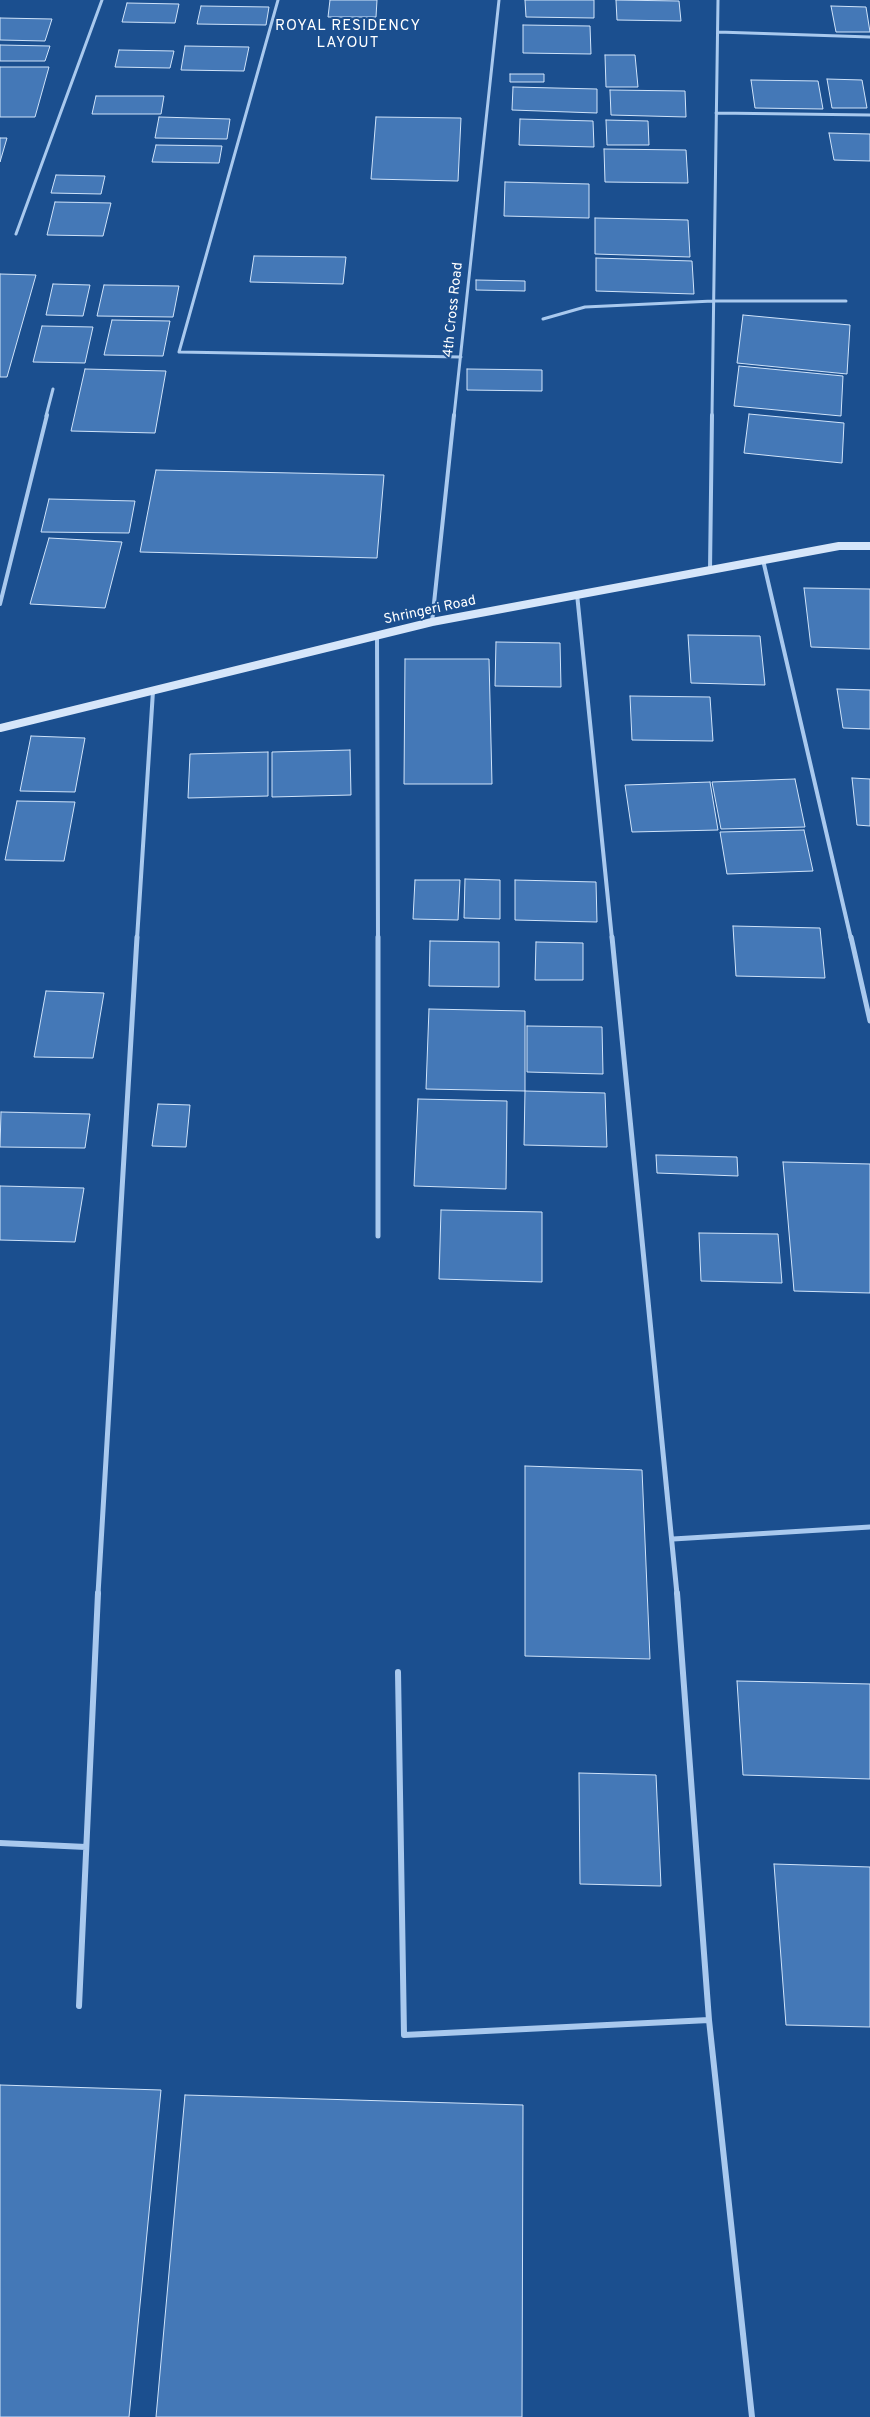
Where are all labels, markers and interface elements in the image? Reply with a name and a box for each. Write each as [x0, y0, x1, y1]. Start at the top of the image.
district label: ROYAL RESIDENCY LAYOUT [273, 18, 423, 53]
street label: 4th Cross Road [441, 262, 467, 358]
street label: Shringeri Road [382, 593, 478, 629]

